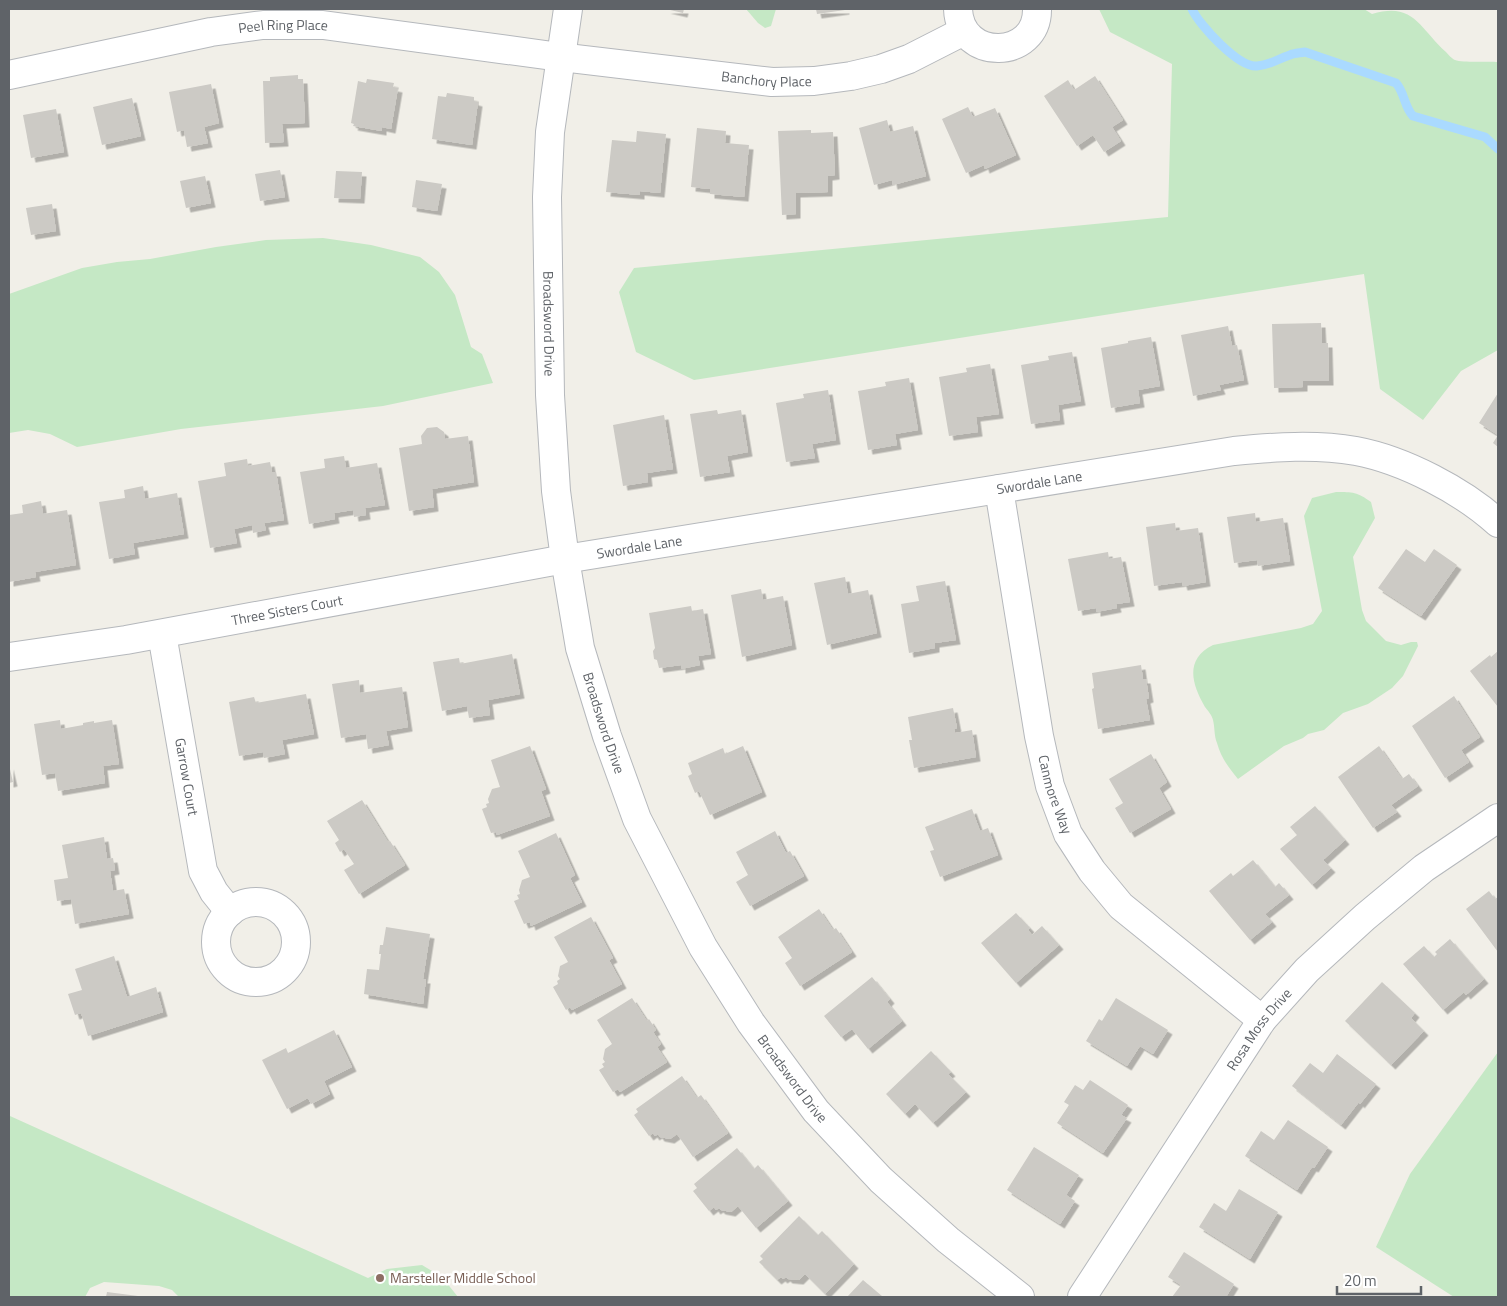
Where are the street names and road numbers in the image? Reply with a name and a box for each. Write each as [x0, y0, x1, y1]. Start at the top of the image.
street label: Peel Ring Place [237, 14, 329, 38]
street label: Banchory Place [720, 65, 812, 92]
street label: Broadsword Drive [538, 271, 561, 376]
street label: Swordale Lane [995, 465, 1083, 499]
street label: Swordale Lane [595, 529, 684, 564]
street label: Three Sisters Court [230, 589, 344, 630]
street label: Broadsword Drive [578, 669, 631, 776]
street label: Garrow Court [170, 736, 204, 817]
street label: Canmore Way [1033, 753, 1078, 837]
street label: Rosa Moss Drive [1221, 983, 1296, 1075]
street label: Broadsword Drive [753, 1030, 833, 1127]

